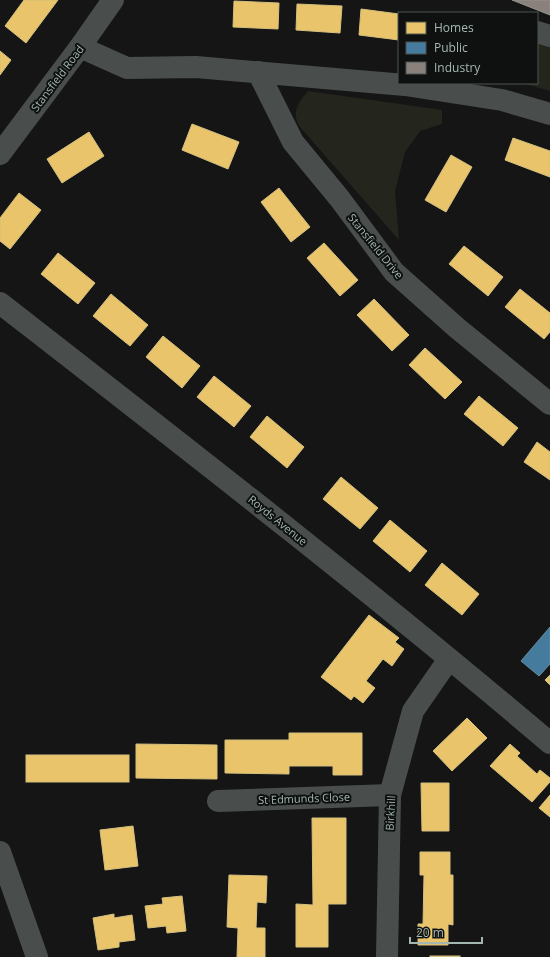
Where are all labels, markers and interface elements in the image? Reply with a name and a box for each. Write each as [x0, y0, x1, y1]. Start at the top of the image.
legend [398, 12, 538, 84]
text: Homes [434, 19, 474, 36]
text: Public [434, 39, 468, 56]
street label: Stansfield Road [27, 42, 87, 114]
text: Industry [434, 59, 481, 76]
street label: Stansfield Drive [345, 210, 407, 282]
street label: Royds Avenue [245, 492, 311, 548]
street label: St Edmunds Close [258, 789, 350, 807]
street label: Birkhill [382, 795, 398, 831]
scale bar [410, 919, 482, 945]
text: 20 m [416, 924, 444, 941]

